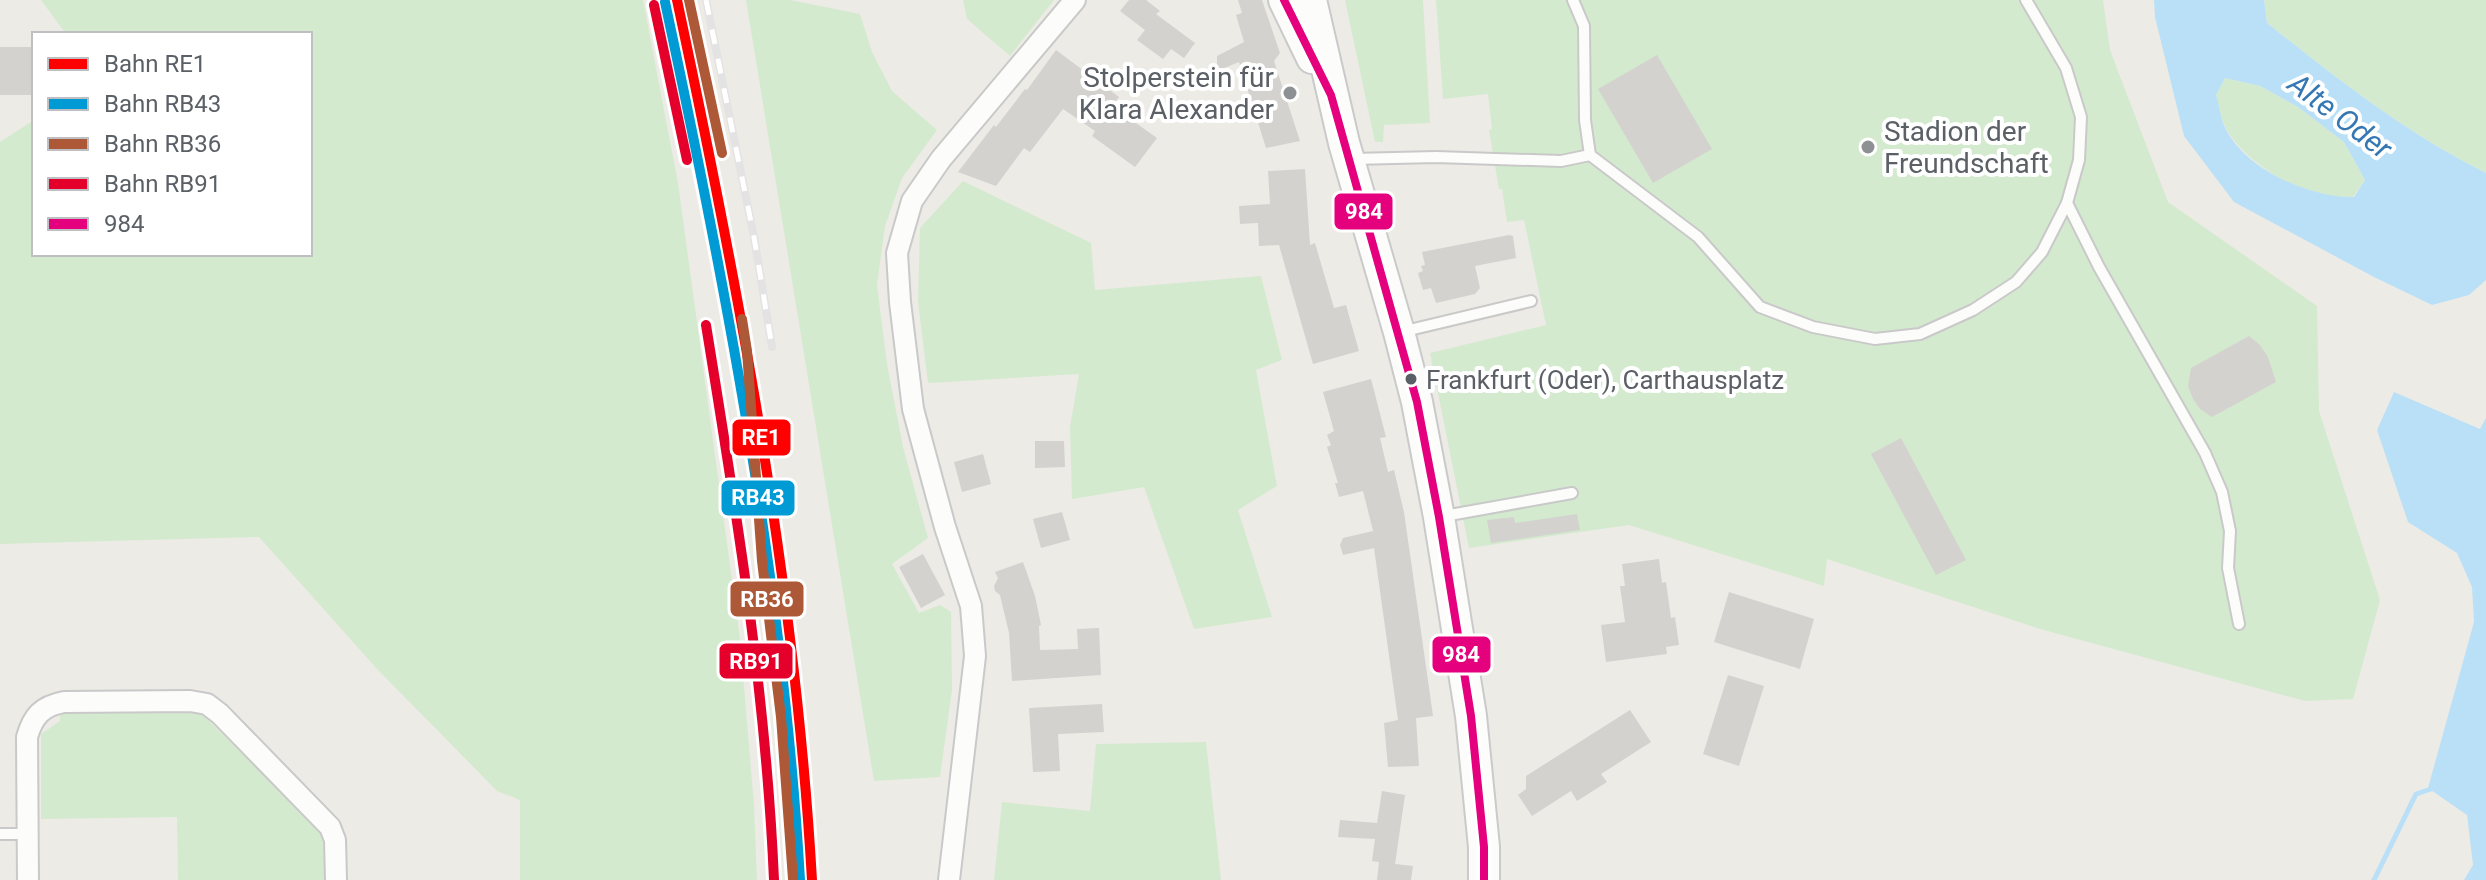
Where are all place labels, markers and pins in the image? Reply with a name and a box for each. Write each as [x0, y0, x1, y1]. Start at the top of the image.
place label: Stolperstein für Klara Alexander [1079, 61, 1275, 126]
marker: Stolperstein für Klara Alexander [1281, 84, 1299, 102]
place label: Stadion der Freundschaft [1884, 115, 2049, 180]
marker: Stadion der Freundschaft [1859, 138, 1877, 156]
place label: Frankfurt (Oder), Carthausplatz [1426, 365, 1784, 395]
marker: Frankfurt (Oder), Carthausplatz [1403, 371, 1419, 387]

